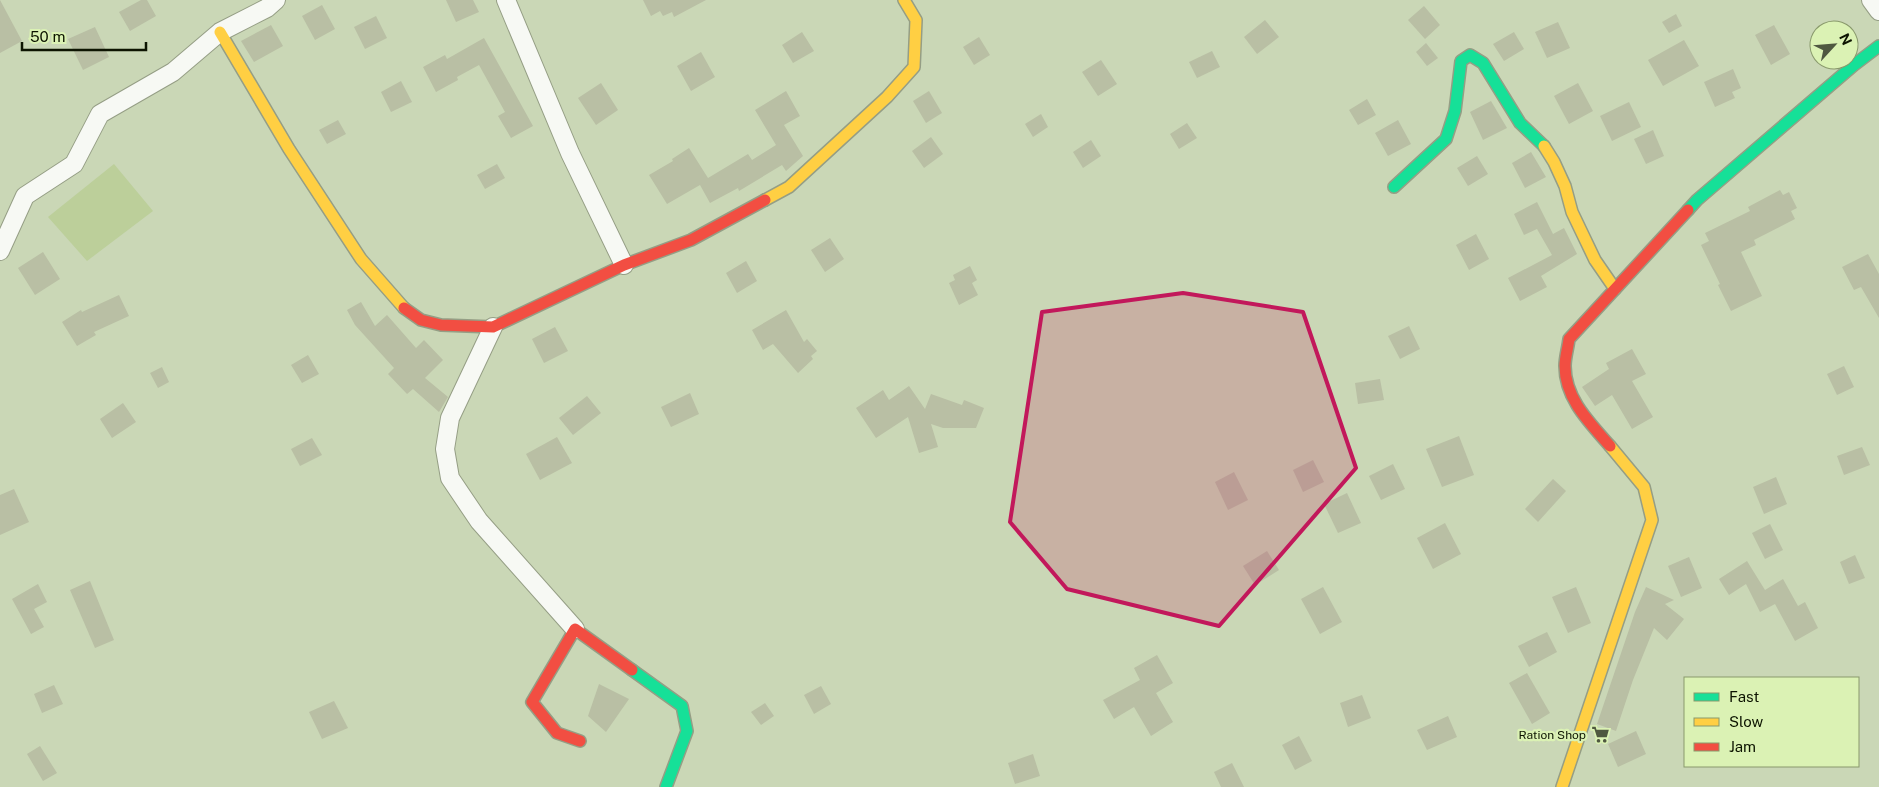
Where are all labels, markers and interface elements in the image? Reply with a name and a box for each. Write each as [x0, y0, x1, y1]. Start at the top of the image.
scale bar [22, 20, 146, 52]
north arrow [1809, 20, 1859, 70]
text: 50 m [30, 28, 65, 45]
text: N [1836, 31, 1855, 48]
legend [1684, 677, 1859, 767]
text: Fast [1729, 688, 1759, 705]
text: Slow [1729, 713, 1764, 730]
supermarket icon: Ration Shop [1590, 725, 1610, 745]
place label: Ration Shop [1518, 728, 1586, 742]
text: Jam [1729, 738, 1756, 755]

